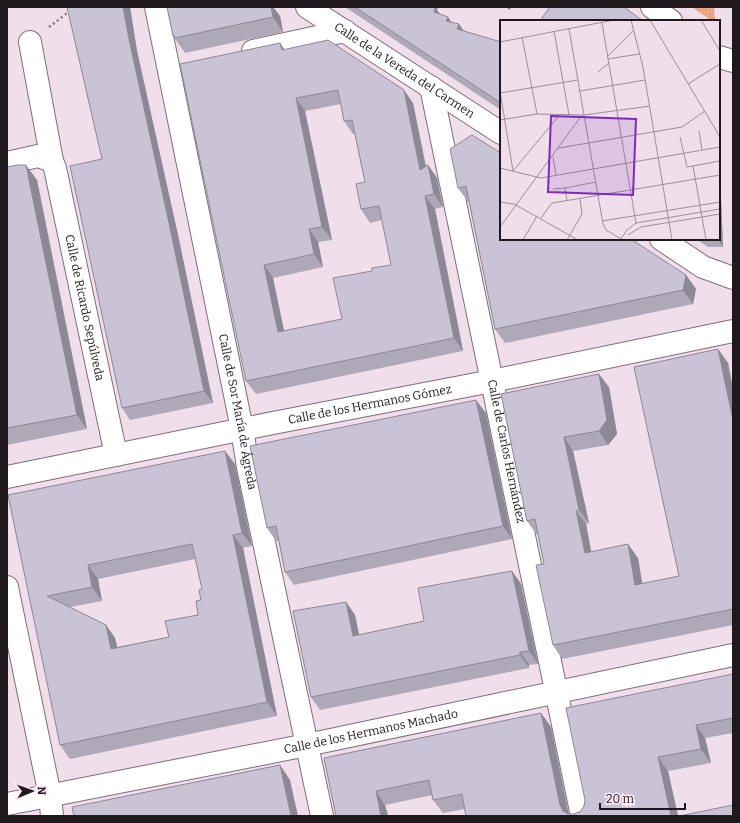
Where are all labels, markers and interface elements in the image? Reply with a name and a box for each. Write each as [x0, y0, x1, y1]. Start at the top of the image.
street label: Calle de la Vereda del Carmen [332, 20, 477, 121]
inset map [500, 20, 720, 240]
street label: Calle de Ricardo Sepúlveda [62, 233, 107, 382]
street label: Calle de Sor María de Ágreda [216, 333, 260, 491]
street label: Calle de Carlos Hernández [485, 378, 528, 524]
street label: Calle de los Hermanos Gómez [287, 382, 453, 427]
street label: Calle de los Hermanos Machado [283, 706, 459, 756]
north arrow [12, 771, 52, 811]
scale bar [600, 785, 685, 811]
text: N [35, 786, 48, 796]
text: 20 m [606, 792, 635, 806]

